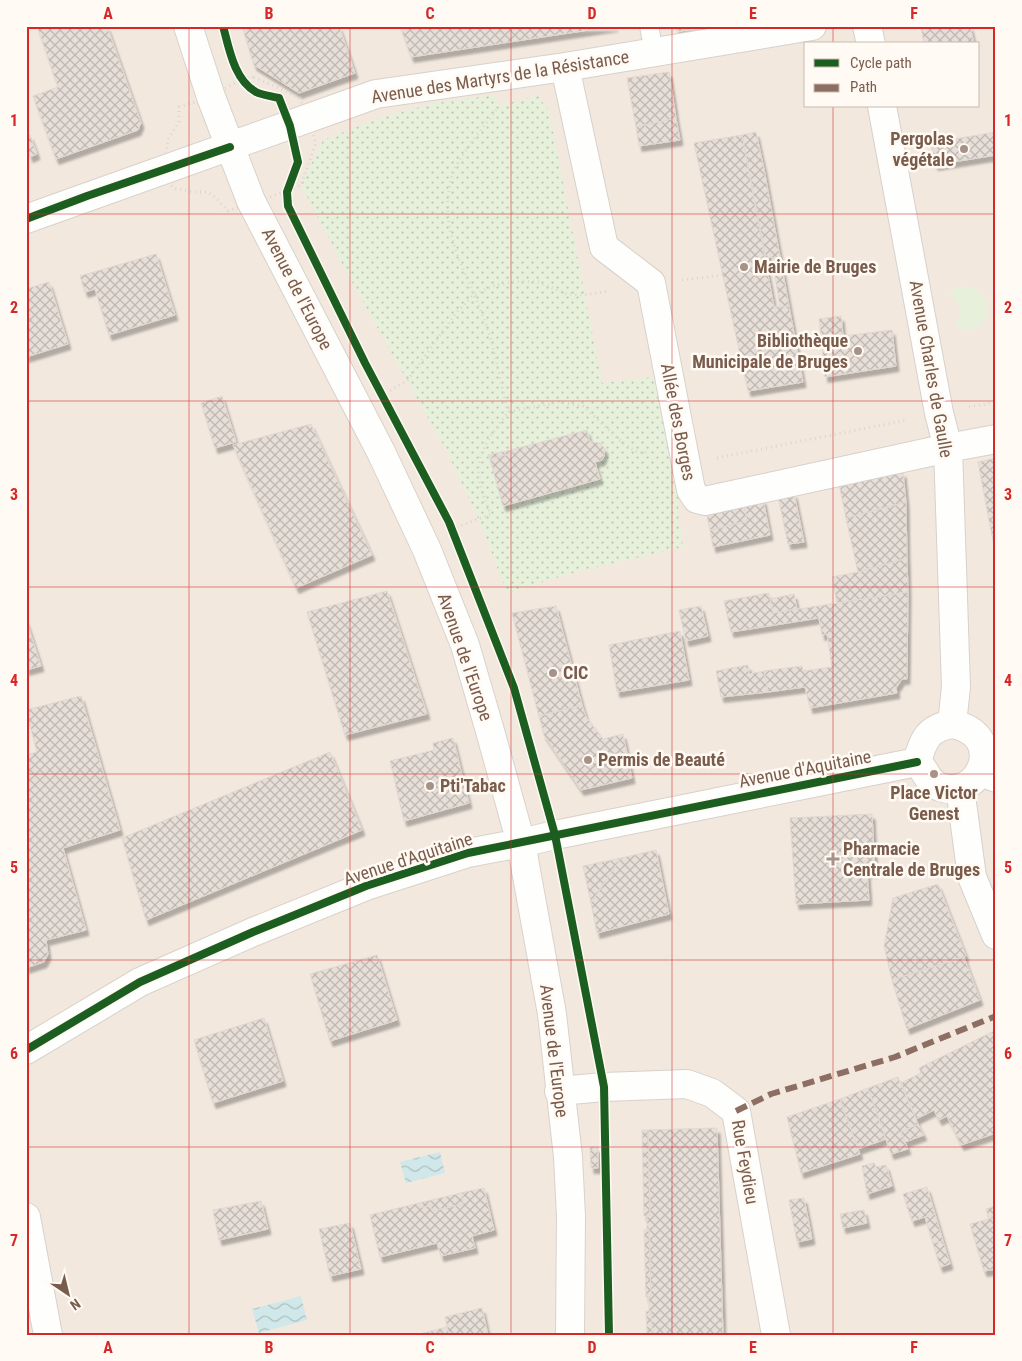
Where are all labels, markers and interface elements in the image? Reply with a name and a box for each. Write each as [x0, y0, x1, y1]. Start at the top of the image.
text: A [103, 4, 113, 23]
text: B [265, 4, 274, 23]
text: C [425, 4, 435, 23]
text: D [587, 4, 597, 23]
text: E [749, 4, 757, 23]
text: F [910, 4, 918, 23]
legend [804, 42, 980, 108]
street label: Avenue des Martyrs de la Résistance [369, 46, 630, 107]
text: Cycle path [850, 54, 912, 72]
text: Path [850, 78, 877, 96]
text: 1 [10, 111, 18, 130]
text: 1 [1004, 111, 1012, 130]
place label: Pergolas végétale [890, 128, 954, 170]
marker: Pergolas végétale [958, 143, 970, 155]
street label: Avenue de l'Europe [258, 224, 337, 353]
place label: Mairie de Bruges [754, 256, 876, 277]
marker: Mairie de Bruges [738, 261, 750, 273]
street label: Avenue Charles de Gaulle [906, 278, 957, 459]
text: 2 [10, 298, 18, 317]
text: 2 [1004, 298, 1012, 317]
place label: Bibliothèque Municipale de Bruges [692, 330, 848, 372]
marker: Bibliothèque Municipale de Bruges [852, 345, 864, 357]
street label: Allée des Borges [657, 361, 700, 482]
text: 3 [10, 485, 18, 504]
text: 3 [1004, 485, 1012, 504]
street label: Avenue de l'Europe [434, 590, 497, 724]
place label: CIC [563, 662, 588, 683]
marker: CIC [547, 667, 559, 679]
text: 4 [10, 671, 18, 690]
text: 4 [1004, 671, 1012, 690]
street label: Avenue d'Aquitaine [737, 745, 873, 792]
place label: Permis de Beauté [598, 749, 725, 770]
marker: Permis de Beauté [582, 754, 594, 766]
marker: Place Victor Genest [928, 768, 940, 780]
place label: Pti'Tabac [440, 775, 506, 796]
marker: Pti'Tabac [424, 780, 436, 792]
place label: Place Victor Genest [890, 782, 978, 824]
street label: Avenue d'Aquitaine [341, 828, 475, 889]
place label: Pharmacie Centrale de Bruges [843, 838, 980, 880]
marker: Pharmacie Centrale de Bruges [827, 853, 839, 865]
text: 5 [10, 858, 18, 877]
text: 5 [1004, 858, 1012, 877]
street label: Avenue de l'Europe [536, 983, 573, 1119]
text: 6 [10, 1044, 18, 1063]
text: 6 [1004, 1044, 1012, 1063]
street label: Rue Feydieu [728, 1118, 763, 1206]
text: 7 [10, 1231, 18, 1250]
text: 7 [1004, 1231, 1012, 1250]
north arrow [42, 1268, 92, 1318]
text: N [67, 1296, 84, 1314]
text: A [103, 1338, 113, 1357]
text: B [265, 1338, 274, 1357]
text: C [425, 1338, 435, 1357]
text: D [587, 1338, 597, 1357]
text: E [749, 1338, 757, 1357]
text: F [910, 1338, 918, 1357]

